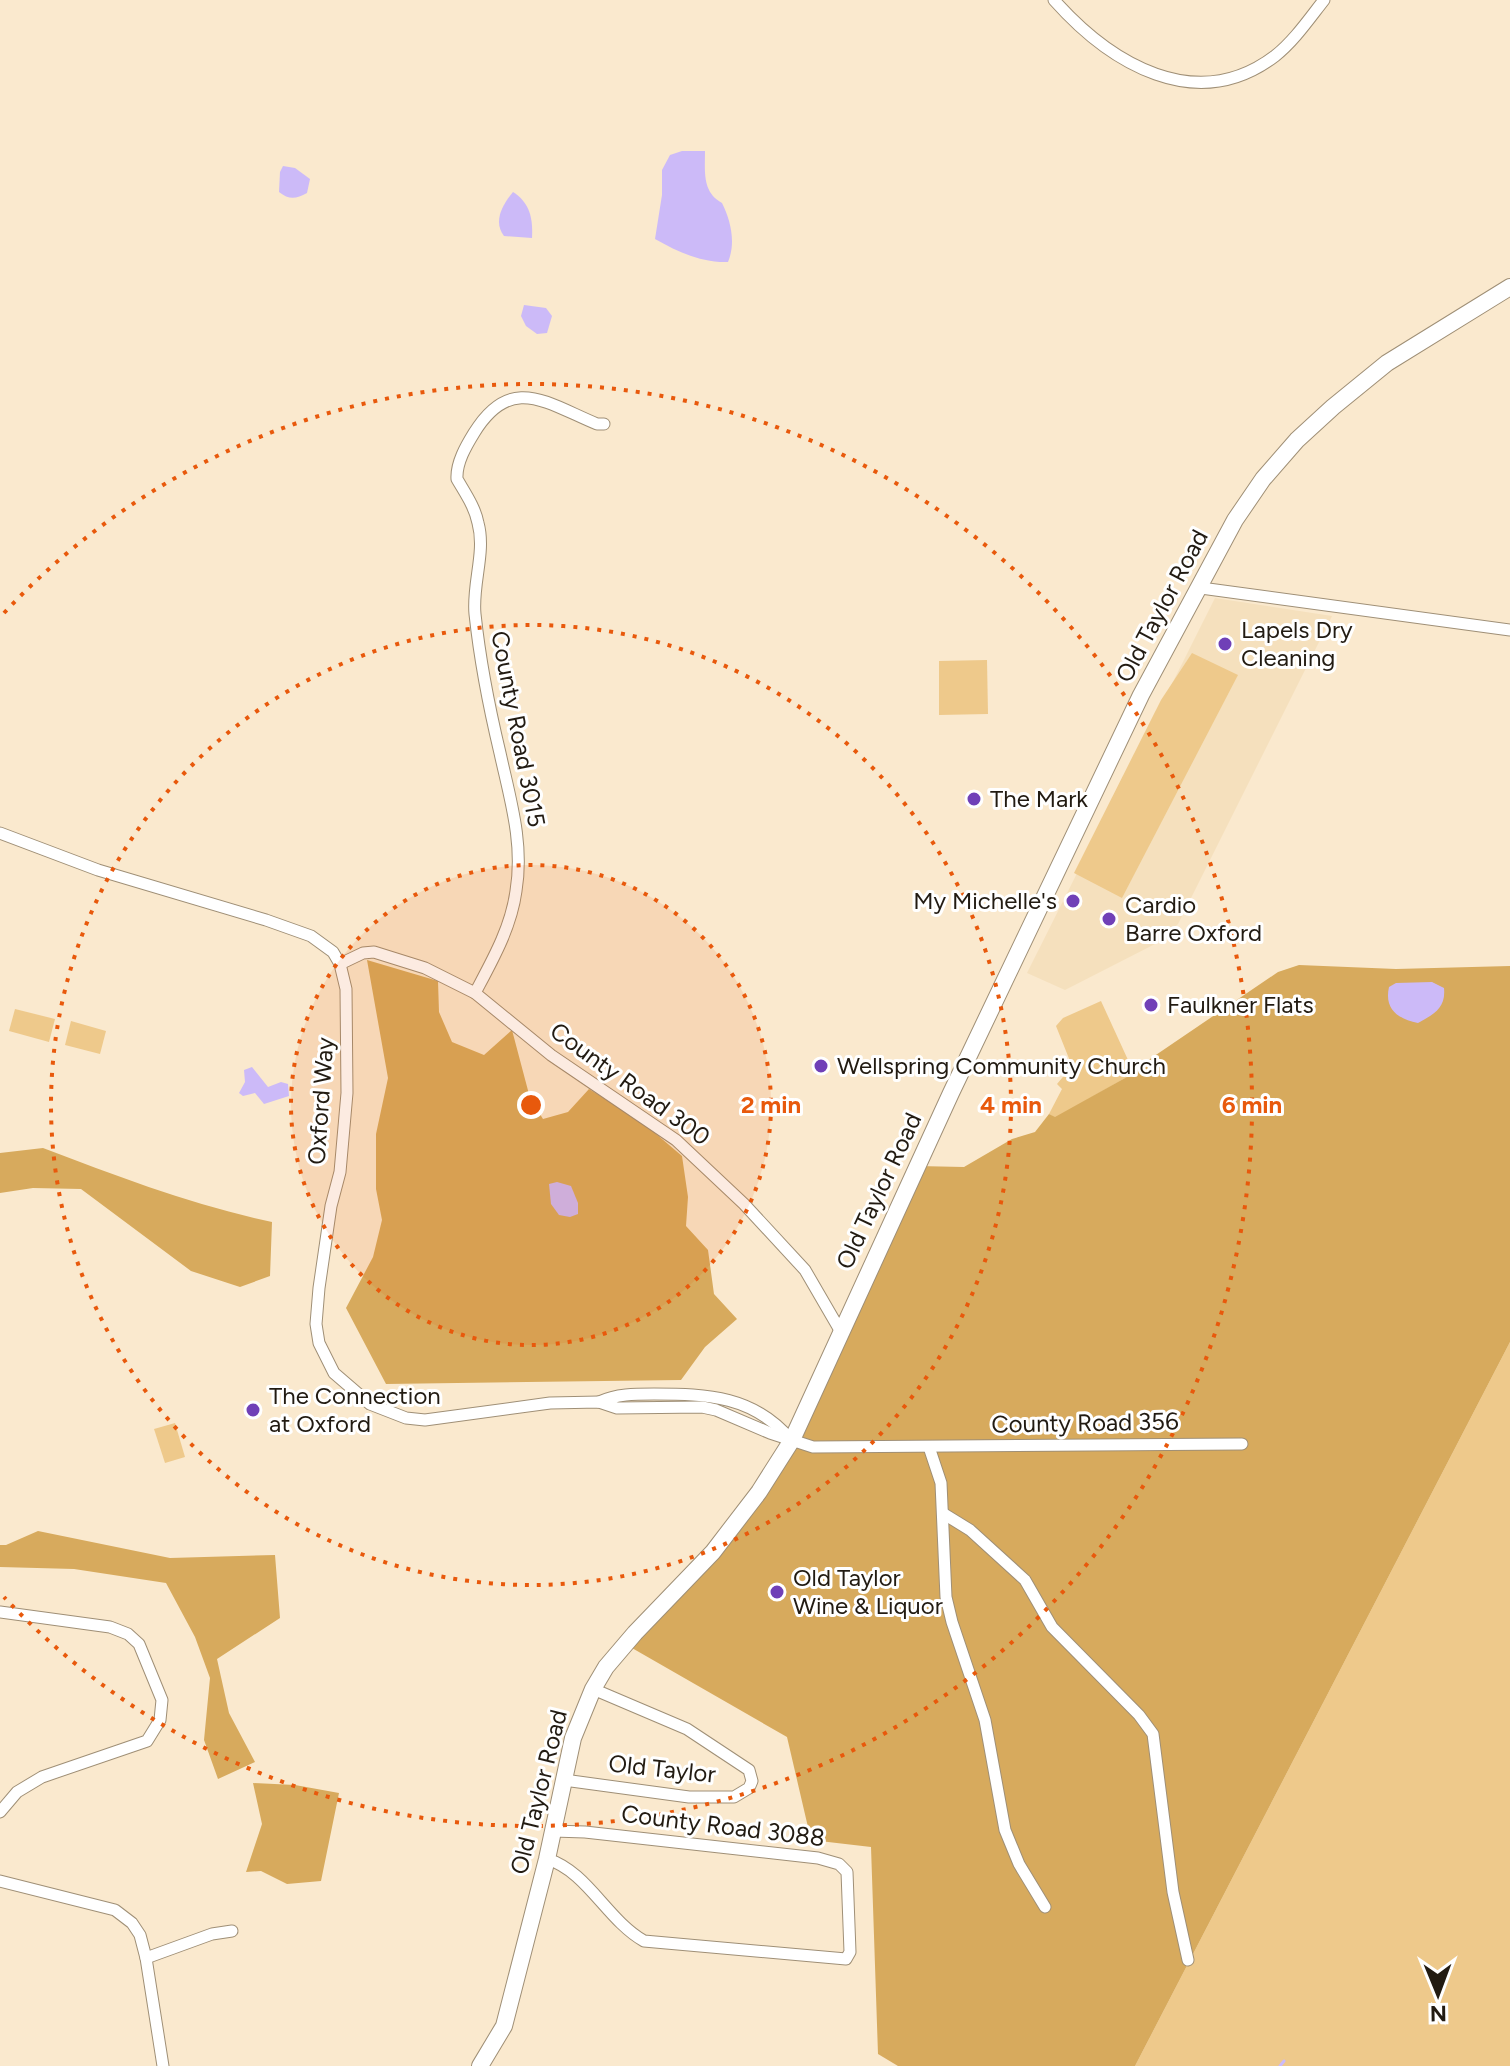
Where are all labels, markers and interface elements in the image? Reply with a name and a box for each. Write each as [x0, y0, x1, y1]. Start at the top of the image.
street label: Old Taylor Road [1109, 524, 1214, 687]
place label: Lapels Dry Cleaning [1241, 615, 1353, 672]
street label: County Road 3015 [485, 628, 552, 829]
marker: Lapels Dry Cleaning [1216, 635, 1234, 653]
place label: The Mark [990, 784, 1088, 813]
marker: The Mark [965, 790, 983, 808]
place label: My Michelle's [913, 886, 1057, 915]
place label: Cardio Barre Oxford [1125, 890, 1262, 947]
marker: My Michelle's [1064, 892, 1082, 910]
marker: Cardio Barre Oxford [1100, 910, 1118, 928]
place label: Faulkner Flats [1167, 990, 1314, 1019]
marker: Faulkner Flats [1142, 996, 1160, 1014]
street label: County Road 300 [545, 1016, 716, 1151]
street label: Oxford Way [302, 1036, 339, 1166]
place label: Wellspring Community Church [837, 1051, 1166, 1080]
marker: Wellspring Community Church [812, 1057, 830, 1075]
text: 2 min [741, 1090, 801, 1119]
text: 4 min [980, 1090, 1042, 1119]
text: 6 min [1222, 1090, 1282, 1119]
centre of rings [517, 1091, 545, 1119]
street label: Old Taylor Road [830, 1108, 927, 1273]
place label: The Connection at Oxford [269, 1381, 441, 1438]
marker: The Connection at Oxford [244, 1401, 262, 1419]
street label: County Road 356 [991, 1406, 1179, 1439]
place label: Old Taylor Wine & Liquor [793, 1563, 943, 1620]
marker: Old Taylor Wine & Liquor [768, 1583, 786, 1601]
street label: Old Taylor Road [504, 1706, 573, 1877]
street label: Old Taylor [607, 1748, 717, 1789]
street label: County Road 3088 [620, 1799, 826, 1852]
north arrow [1398, 1954, 1478, 2034]
text: N [1430, 2000, 1447, 2027]

